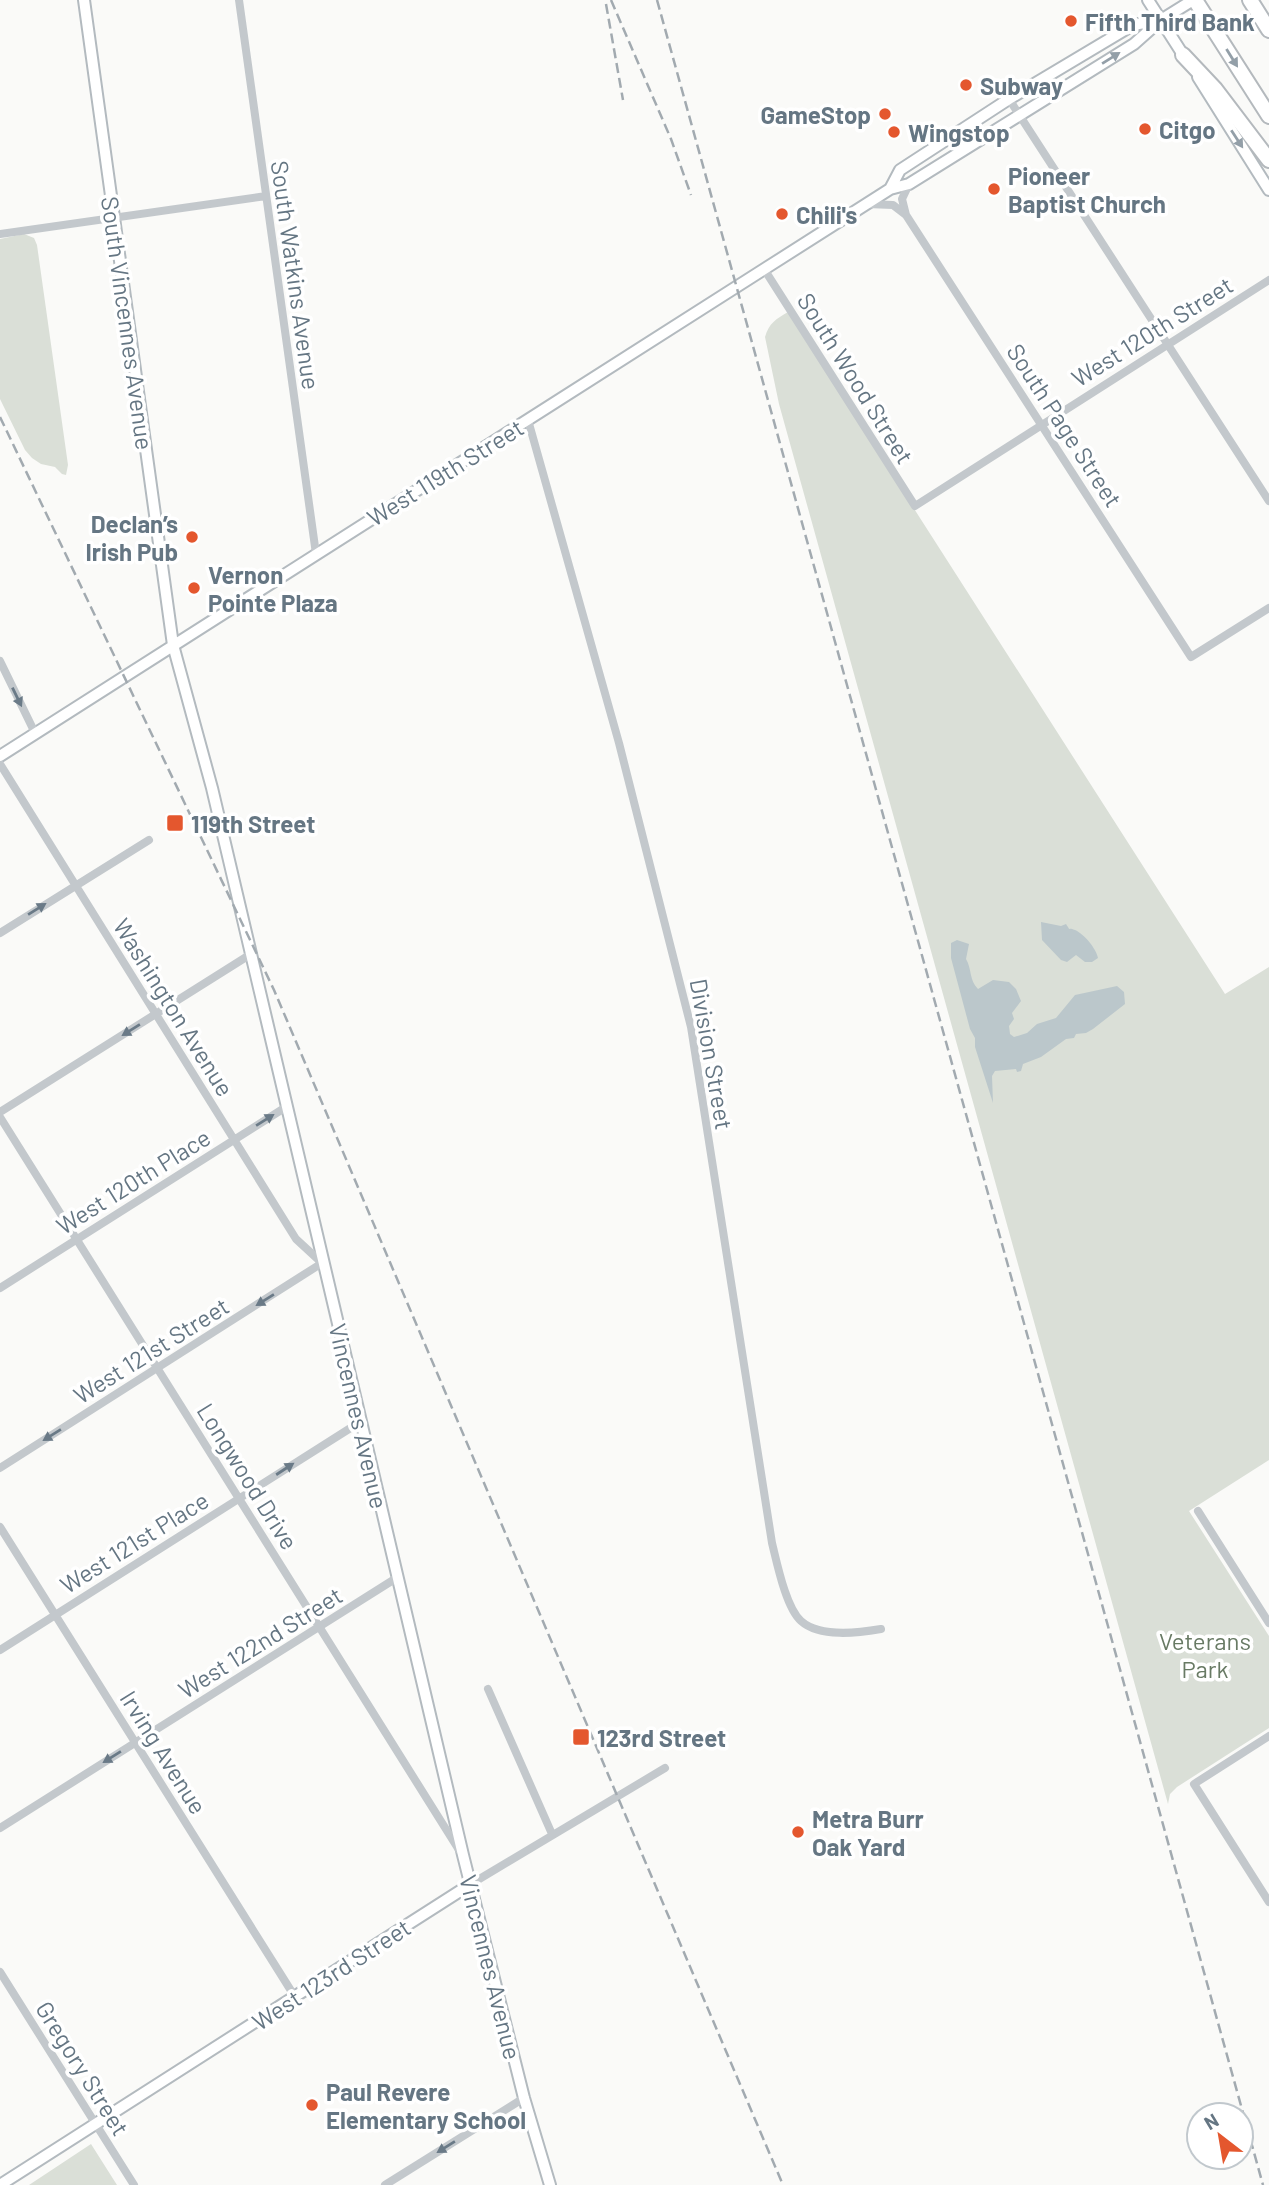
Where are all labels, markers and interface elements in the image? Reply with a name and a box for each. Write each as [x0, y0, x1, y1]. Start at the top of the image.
place label: Fifth Third Bank [1085, 7, 1255, 36]
marker: Fifth Third Bank [1063, 13, 1079, 29]
one-way arrow [1225, 48, 1238, 67]
one-way arrow [1101, 52, 1120, 64]
place label: Subway [980, 71, 1063, 100]
marker: Subway [958, 77, 974, 93]
place label: GameStop [760, 100, 871, 129]
marker: GameStop [877, 106, 893, 122]
place label: Citgo [1159, 115, 1216, 144]
place label: Wingstop [908, 118, 1010, 147]
marker: Citgo [1137, 121, 1153, 137]
marker: Wingstop [886, 124, 902, 140]
one-way arrow [1231, 130, 1244, 149]
street label: South Watkins Avenue [266, 159, 326, 391]
place label: Pioneer Baptist Church [1008, 161, 1166, 218]
marker: Pioneer Baptist Church [986, 181, 1002, 197]
street label: South Vincennes Avenue [96, 194, 160, 452]
place label: Chili's [796, 200, 857, 229]
marker: Chili's [774, 206, 790, 222]
street label: West 120th Street [1066, 270, 1238, 392]
street label: South Wood Street [792, 287, 920, 469]
street label: South Page Street [1001, 338, 1129, 512]
street label: West 119th Street [361, 412, 529, 532]
place label: Declan’s Irish Pub [85, 509, 178, 566]
marker: Declan’s Irish Pub [184, 529, 200, 545]
place label: Vernon Pointe Plaza [208, 560, 338, 617]
marker: Vernon Pointe Plaza [186, 580, 202, 596]
one-way arrow [12, 687, 23, 707]
place label: 119th Street [191, 809, 315, 838]
marker: 119th Street [165, 813, 185, 833]
one-way arrow [28, 902, 47, 915]
street label: Washington Avenue [108, 913, 240, 1101]
street label: Division Street [684, 976, 740, 1132]
one-way arrow [121, 1023, 140, 1036]
one-way arrow [255, 1114, 274, 1127]
street label: West 120th Place [51, 1122, 215, 1240]
street label: West 121st Street [68, 1291, 234, 1409]
one-way arrow [255, 1294, 274, 1307]
street label: Vincennes Avenue [324, 1321, 394, 1511]
street label: Longwood Drive [191, 1398, 305, 1554]
one-way arrow [42, 1429, 62, 1442]
one-way arrow [275, 1463, 295, 1476]
street label: West 121st Place [55, 1485, 213, 1599]
street label: West 122nd Street [173, 1580, 347, 1704]
park label: Veterans Park [1159, 1626, 1251, 1683]
street label: Irving Avenue [115, 1685, 213, 1819]
place label: 123rd Street [597, 1723, 726, 1752]
marker: 123rd Street [571, 1727, 591, 1747]
one-way arrow [103, 1751, 122, 1764]
place label: Metra Burr Oak Yard [812, 1804, 924, 1861]
marker: Metra Burr Oak Yard [790, 1824, 806, 1840]
street label: Vincennes Avenue [454, 1872, 528, 2062]
street label: West 123rd Street [246, 1912, 416, 2036]
street label: Gregory Street [30, 1996, 136, 2140]
place label: Paul Revere Elementary School [326, 2077, 526, 2134]
marker: Paul Revere Elementary School [304, 2097, 320, 2113]
north arrow [1185, 2101, 1255, 2171]
text: N [1200, 2108, 1222, 2134]
one-way arrow [436, 2140, 455, 2153]

